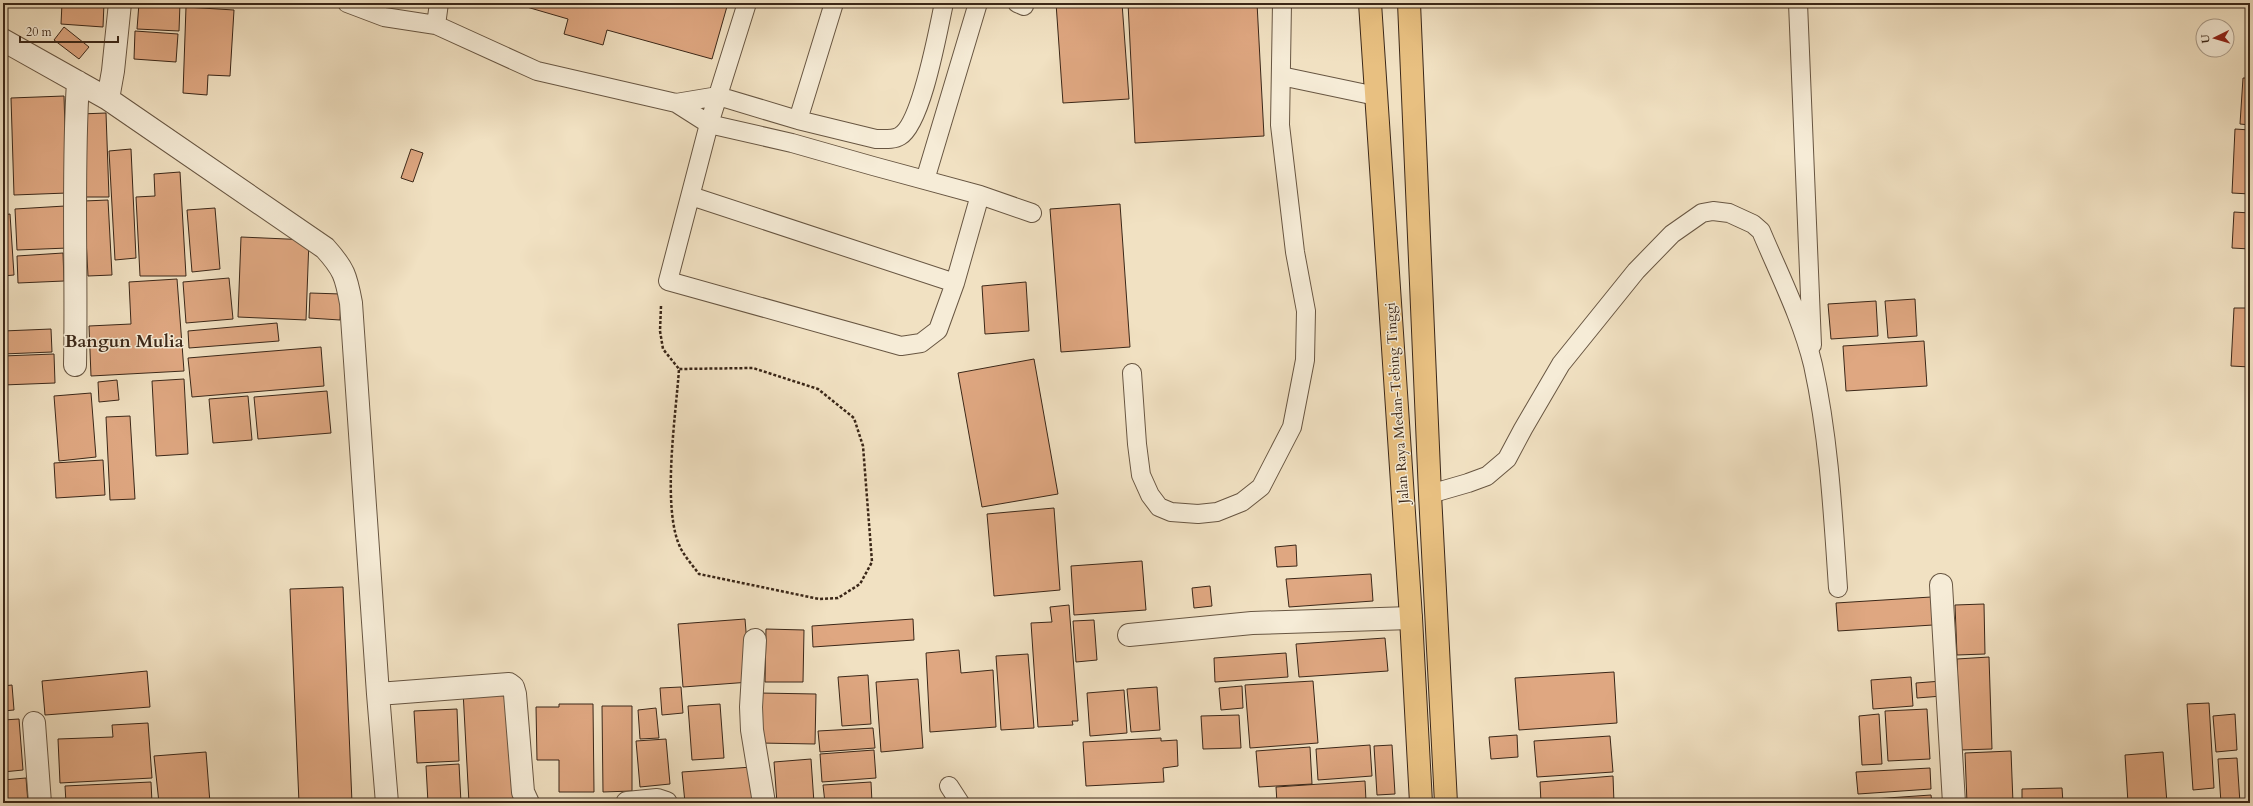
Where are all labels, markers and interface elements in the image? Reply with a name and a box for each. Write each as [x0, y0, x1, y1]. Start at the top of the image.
scale bar [20, 18, 118, 44]
north arrow [2195, 18, 2235, 58]
text: 20 m [26, 24, 53, 40]
text: U [2198, 34, 2213, 44]
street label: Jalan Raya Medan-Tebing Tinggi [1380, 302, 1414, 506]
district label: Bangun Mulia [64, 329, 184, 354]

